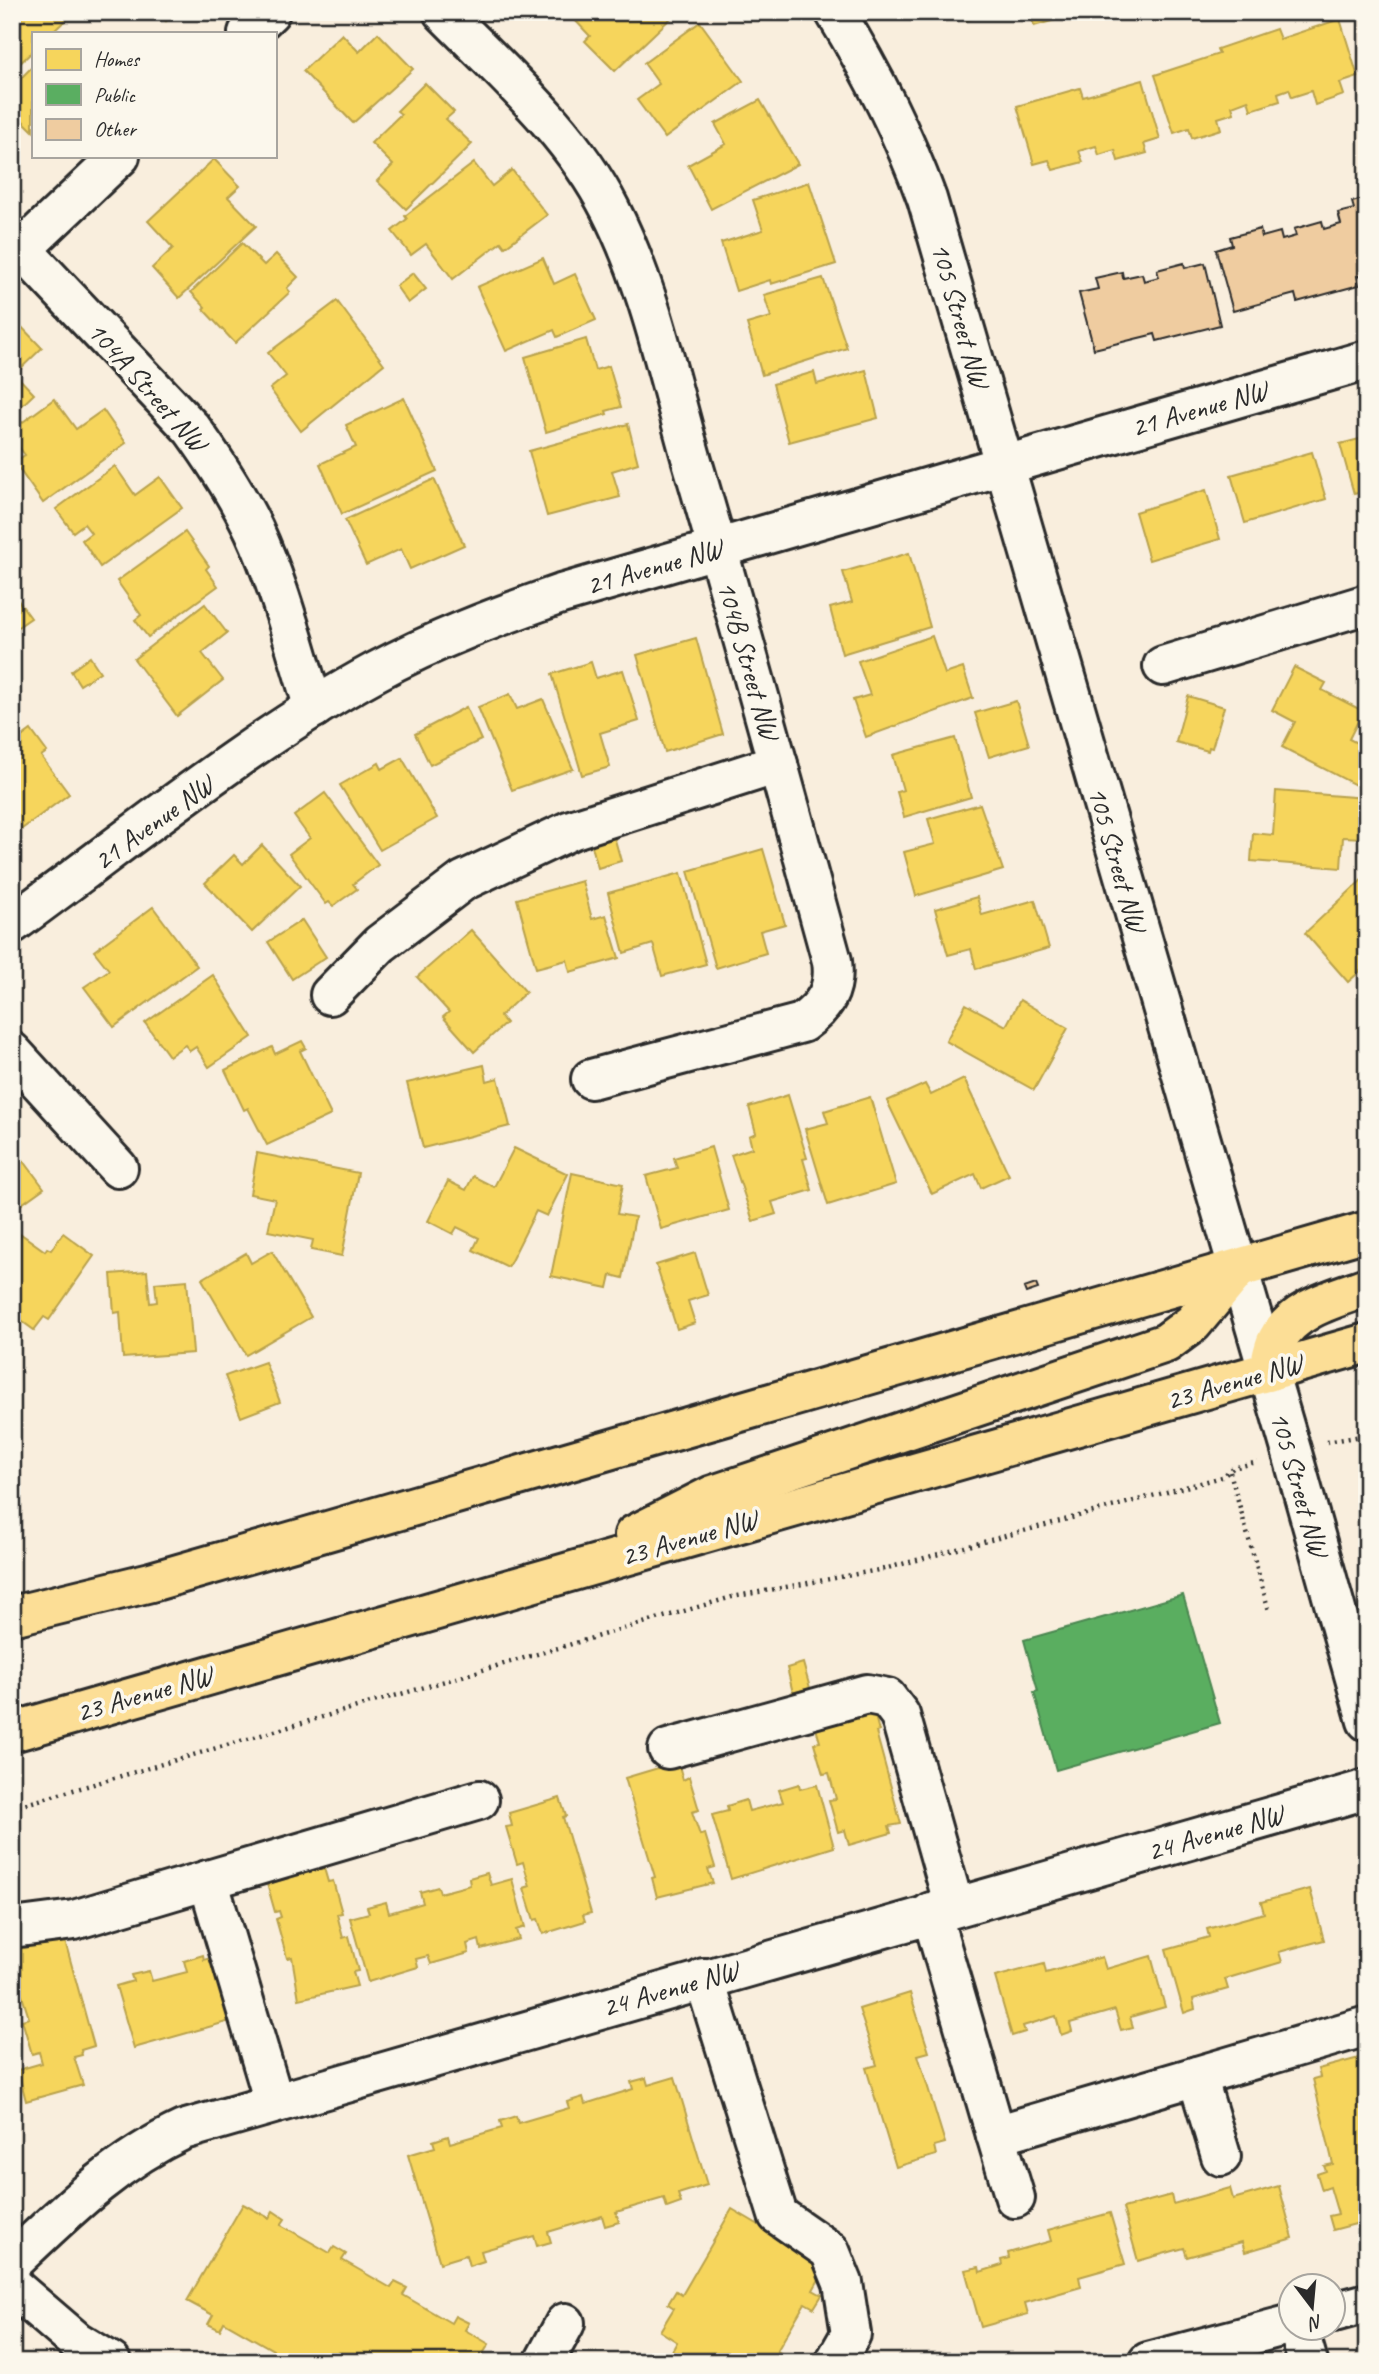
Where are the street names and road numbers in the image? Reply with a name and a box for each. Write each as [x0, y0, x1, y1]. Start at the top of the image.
street label: 105 Street NW [923, 239, 999, 394]
street label: 104A Street NW [80, 314, 217, 461]
street label: 21 Avenue NW [1127, 372, 1274, 445]
street label: 21 Avenue NW [582, 530, 729, 603]
street label: 104B Street NW [709, 577, 789, 746]
street label: 21 Avenue NW [86, 765, 223, 878]
street label: 105 Street NW [1080, 783, 1156, 938]
street label: 23 Avenue NW [1162, 1345, 1309, 1418]
street label: 105 Street NW [1262, 1408, 1338, 1563]
street label: 23 Avenue NW [617, 1501, 764, 1574]
street label: 23 Avenue NW [72, 1657, 219, 1730]
street label: 24 Avenue NW [1143, 1796, 1290, 1869]
street label: 24 Avenue NW [598, 1952, 745, 2025]

